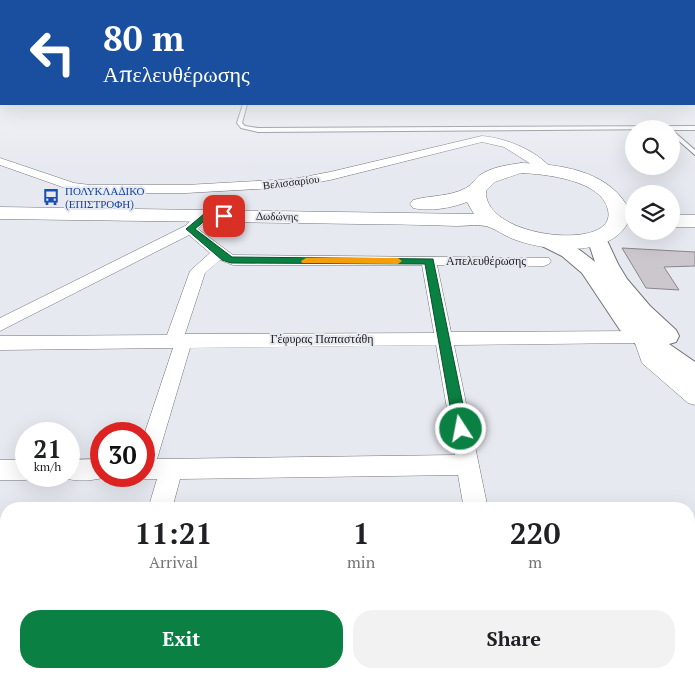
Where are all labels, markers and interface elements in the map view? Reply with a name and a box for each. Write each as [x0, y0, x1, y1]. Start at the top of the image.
text: 80 m [103, 15, 184, 61]
icon: left [20, 20, 85, 85]
text: Απελευθέρωσης [103, 59, 250, 88]
map controls [625, 120, 680, 240]
button: search [625, 120, 680, 175]
street label: Βελισσαρίου [262, 172, 321, 192]
place label: ΠΟΛΥΚΛΑΔΙΚΟ (ΕΠΙΣΤΡΟΦΗ) [65, 184, 144, 211]
button: layers [625, 185, 680, 240]
bus stop icon: ΠΟΛΥΚΛΑΔΙΚΟ (ΕΠΙΣΤΡΟΦΗ) [41, 187, 61, 207]
pin [203, 195, 245, 237]
icon: arrive [210, 202, 238, 230]
street label: Δωδώνης [256, 209, 299, 223]
street label: Απελευθέρωσης [446, 253, 526, 268]
street label: Γέφυρας Παπαστάθη [270, 331, 374, 346]
position arrow [434, 402, 486, 454]
speed limit sign: 30 [90, 422, 155, 487]
text: 21 [33, 432, 62, 465]
text: km/h [34, 459, 61, 474]
text: 11:21 [134, 513, 213, 553]
text: 1 [353, 513, 370, 553]
text: 220 [510, 513, 561, 553]
text: Arrival [149, 551, 198, 573]
text: min [347, 551, 375, 573]
text: m [528, 551, 542, 573]
button: Exit [20, 610, 343, 668]
button: Share [353, 610, 675, 668]

